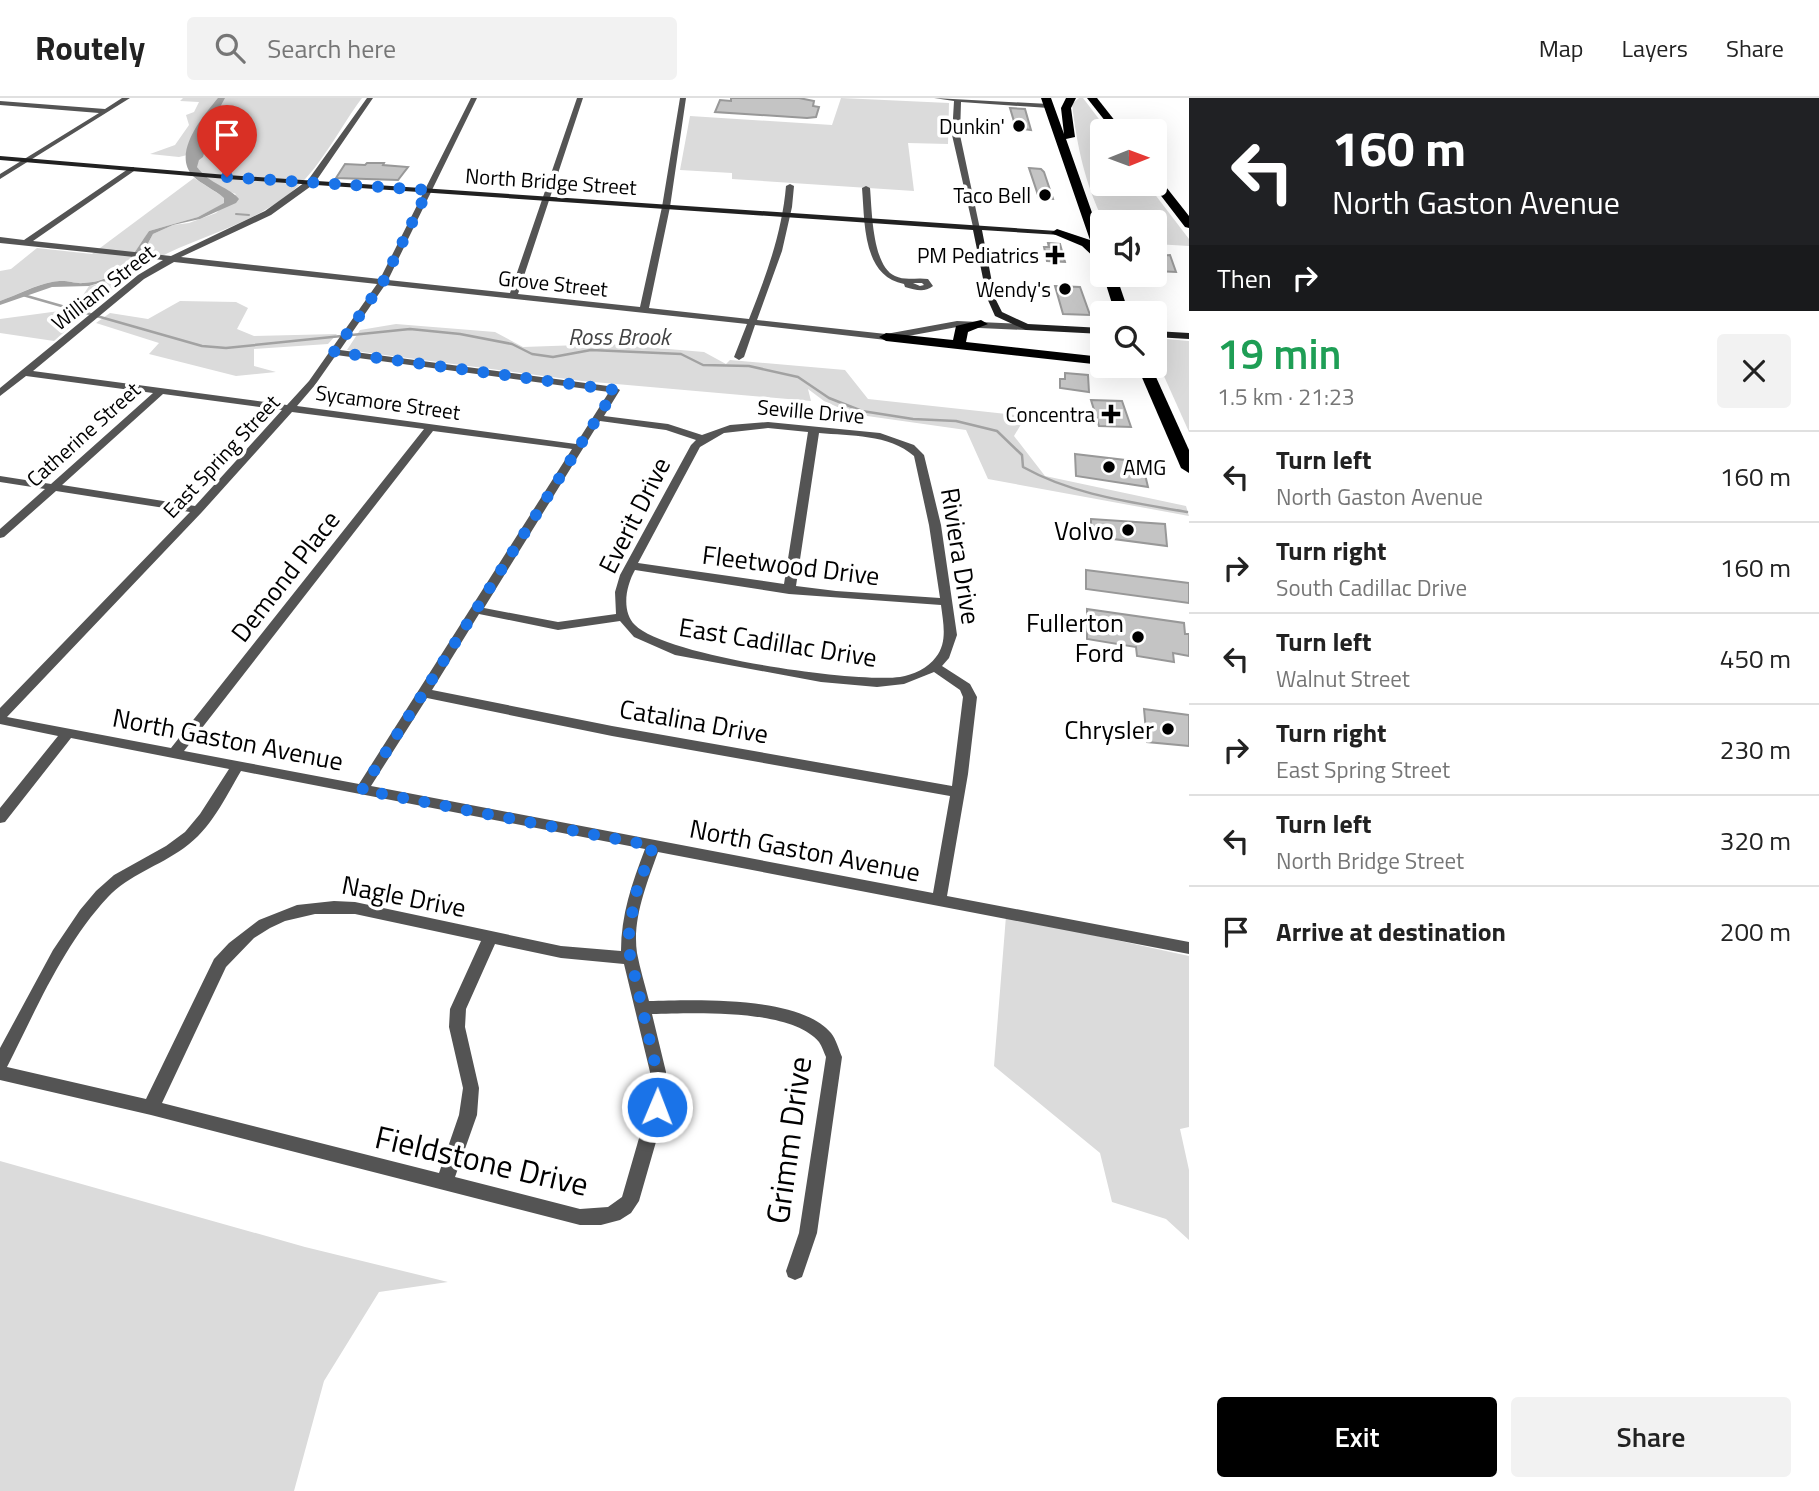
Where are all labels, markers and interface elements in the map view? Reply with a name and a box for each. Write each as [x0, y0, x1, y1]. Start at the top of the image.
search box [187, 17, 677, 80]
text: Routely [35, 23, 145, 73]
icon: search [211, 29, 249, 67]
text: Search here [267, 29, 396, 68]
text: Map [1539, 30, 1584, 66]
text: Layers [1622, 30, 1688, 66]
text: Share [1726, 30, 1784, 66]
pin [197, 105, 257, 177]
place label: Dunkin' [939, 110, 1005, 142]
text: 160 m [1332, 110, 1466, 185]
icon: arrive [208, 116, 246, 154]
marker: Dunkin' [1011, 118, 1027, 134]
north arrow [1090, 119, 1167, 196]
map controls [1090, 119, 1167, 378]
icon: left [1217, 126, 1308, 217]
street label: North Bridge Street [464, 159, 638, 203]
text: North Gaston Avenue [1332, 178, 1620, 226]
place label: Taco Bell [953, 179, 1031, 211]
marker: Taco Bell [1037, 187, 1053, 203]
button: sound [1090, 210, 1167, 287]
street label: William Street [44, 236, 162, 338]
place label: PM Pediatrics [917, 239, 1039, 271]
marker: PM Pediatrics [1045, 245, 1065, 265]
text: Then [1217, 259, 1272, 298]
icon: right [1286, 259, 1324, 297]
street label: Grove Street [497, 261, 610, 305]
place label: Wendy's [976, 273, 1051, 305]
marker: Wendy's [1057, 281, 1073, 297]
button: search [1090, 301, 1167, 378]
water label: Ross Brook [568, 319, 673, 354]
text: 19 min [1217, 321, 1342, 385]
button: close [1717, 334, 1791, 408]
street label: Catherine Street [19, 374, 148, 494]
street label: Sycamore Street [314, 376, 463, 428]
text: 1.5 km · 21:23 [1217, 379, 1355, 414]
street label: East Spring Street [155, 386, 287, 525]
street label: Seville Drive [756, 390, 866, 432]
place label: Concentra [1005, 398, 1095, 430]
marker: Concentra [1101, 404, 1121, 424]
text: Turn left [1276, 440, 1371, 479]
street label: Everit Drive [588, 450, 680, 580]
place label: AMG [1123, 451, 1166, 483]
text: 160 m [1720, 457, 1791, 496]
icon: left [1217, 458, 1255, 496]
marker: AMG [1101, 459, 1117, 475]
text: North Gaston Avenue [1276, 479, 1483, 514]
street label: Riviera Drive [931, 485, 991, 627]
street label: Demond Place [221, 502, 349, 650]
place label: Volvo [1054, 511, 1114, 550]
marker: Volvo [1120, 522, 1136, 538]
text: Turn right [1276, 531, 1387, 570]
street label: Fleetwood Drive [700, 535, 882, 595]
text: 160 m [1720, 548, 1791, 587]
icon: right [1217, 549, 1255, 587]
text: South Cadillac Drive [1276, 570, 1467, 605]
place label: Fullerton Ford [1026, 603, 1124, 672]
street label: East Cadillac Drive [676, 607, 880, 677]
text: Turn left [1276, 622, 1371, 661]
marker: Fullerton Ford [1130, 629, 1146, 645]
text: 450 m [1720, 639, 1791, 678]
icon: left [1217, 640, 1255, 678]
text: Walnut Street [1276, 661, 1410, 696]
street label: Catalina Drive [616, 689, 772, 753]
street label: North Gaston Avenue [109, 698, 347, 780]
place label: Chrysler [1064, 710, 1154, 749]
text: Turn right [1276, 713, 1387, 752]
marker: Chrysler [1160, 721, 1176, 737]
text: 230 m [1720, 730, 1791, 769]
icon: right [1217, 731, 1255, 769]
text: East Spring Street [1276, 752, 1450, 787]
text: Turn left [1276, 804, 1371, 843]
street label: North Gaston Avenue [686, 809, 924, 891]
text: 320 m [1720, 821, 1791, 860]
icon: left [1217, 822, 1255, 860]
text: North Bridge Street [1276, 843, 1464, 878]
street label: Nagle Drive [339, 865, 469, 927]
text: Arrive at destination [1276, 912, 1506, 951]
text: 200 m [1720, 912, 1791, 951]
icon: arrive [1217, 913, 1255, 951]
street label: Grimm Drive [753, 1053, 823, 1227]
position arrow [620, 1070, 694, 1144]
street label: Fieldstone Drive [371, 1112, 593, 1208]
button: Exit [1217, 1397, 1497, 1477]
button: Share [1511, 1397, 1791, 1477]

